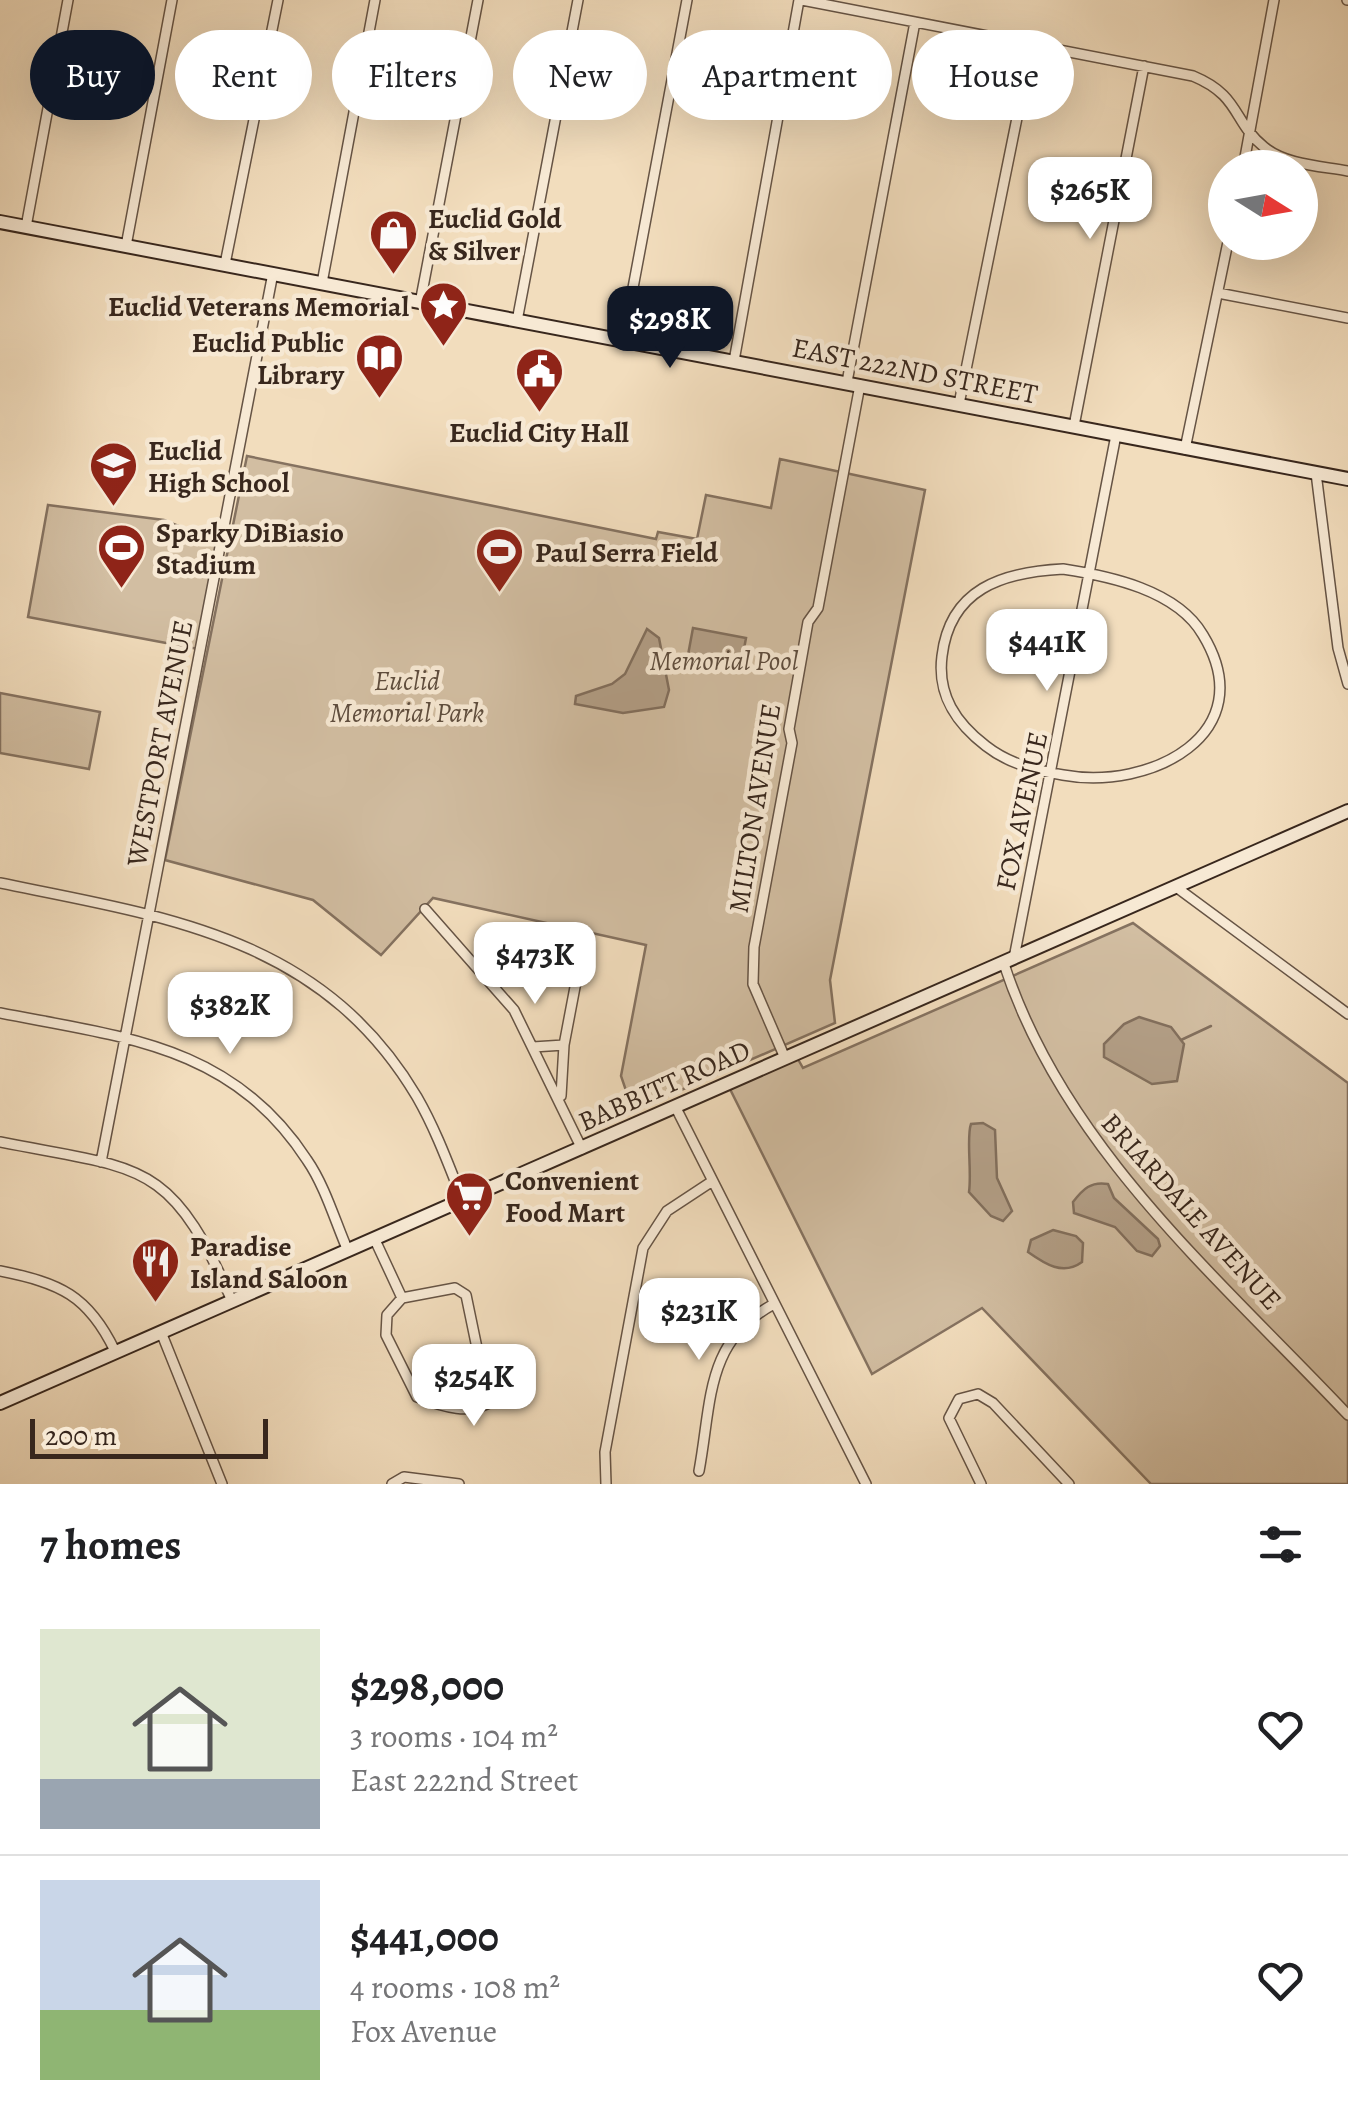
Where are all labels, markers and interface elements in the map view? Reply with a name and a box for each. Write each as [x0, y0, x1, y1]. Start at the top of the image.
chip: Buy [30, 30, 155, 120]
chip: Rent [175, 30, 312, 120]
chip: Filters [332, 30, 493, 120]
chip: New [513, 30, 647, 120]
chip: Apartment [667, 30, 892, 120]
chip: House [912, 30, 1074, 120]
north arrow [1208, 150, 1318, 260]
map controls [1208, 150, 1318, 260]
pin: $265K [1020, 157, 1160, 242]
text: $265K [1050, 167, 1130, 211]
place label: Euclid Gold & Silver [428, 200, 563, 270]
shop icon: Euclid Gold & Silver [367, 208, 419, 276]
place icon: Euclid Veterans Memorial [418, 280, 470, 348]
pin: $298K [600, 286, 740, 371]
place label: Euclid Veterans Memorial [108, 288, 410, 326]
text: $298K [629, 296, 711, 340]
place label: Euclid Public Library [192, 324, 345, 394]
street label: EAST 222ND STREET [789, 329, 1041, 413]
library icon: Euclid Public Library [353, 332, 405, 400]
public building icon: Euclid City Hall [513, 346, 565, 414]
place label: Euclid City Hall [449, 414, 630, 452]
place label: Euclid High School [148, 432, 290, 502]
school or university icon: Euclid High School [87, 440, 139, 508]
place label: Sparky DiBiasio Stadium [156, 514, 344, 584]
sports icon: Sparky DiBiasio Stadium [95, 522, 147, 590]
sports icon: Paul Serra Field [474, 526, 526, 594]
place label: Paul Serra Field [535, 534, 719, 572]
pin: $441K [977, 609, 1117, 694]
street label: WESTPORT AVENUE [117, 617, 202, 871]
text: $441K [1008, 619, 1086, 663]
park label: Memorial Pool [649, 642, 799, 680]
park label: Euclid Memorial Park [330, 662, 484, 732]
street label: MILTON AVENUE [720, 701, 790, 916]
street label: FOX AVENUE [987, 728, 1057, 894]
pin: $473K [465, 922, 605, 1007]
text: $473K [496, 932, 574, 976]
pin: $382K [160, 972, 300, 1057]
text: $382K [190, 982, 270, 1026]
street label: BABBITT ROAD [572, 1031, 756, 1141]
street label: BRIARDALE AVENUE [1092, 1105, 1290, 1318]
place label: Convenient Food Mart [505, 1162, 639, 1232]
supermarket icon: Convenient Food Mart [444, 1170, 496, 1238]
place label: Paradise Island Saloon [190, 1228, 348, 1298]
restaurant icon: Paradise Island Saloon [129, 1236, 181, 1304]
pin: $231K [629, 1278, 769, 1363]
text: $231K [661, 1288, 737, 1332]
pin: $254K [404, 1344, 544, 1429]
text: $254K [434, 1354, 514, 1398]
scale bar [30, 1414, 268, 1458]
text: 200 m [45, 1417, 117, 1455]
text: 7 homes [40, 1516, 181, 1573]
icon: filters [1253, 1517, 1308, 1572]
text: $298,000 [350, 1657, 504, 1714]
icon: home [120, 1669, 240, 1789]
icon: heart [1253, 1702, 1308, 1757]
text: 3 rooms · 104 m² [350, 1714, 558, 1758]
text: East 222nd Street [350, 1758, 578, 1802]
text: $441,000 [350, 1908, 499, 1965]
icon: home [120, 1920, 240, 2040]
icon: heart [1253, 1953, 1308, 2008]
text: 4 rooms · 108 m² [350, 1965, 560, 2009]
text: Fox Avenue [350, 2009, 497, 2053]

